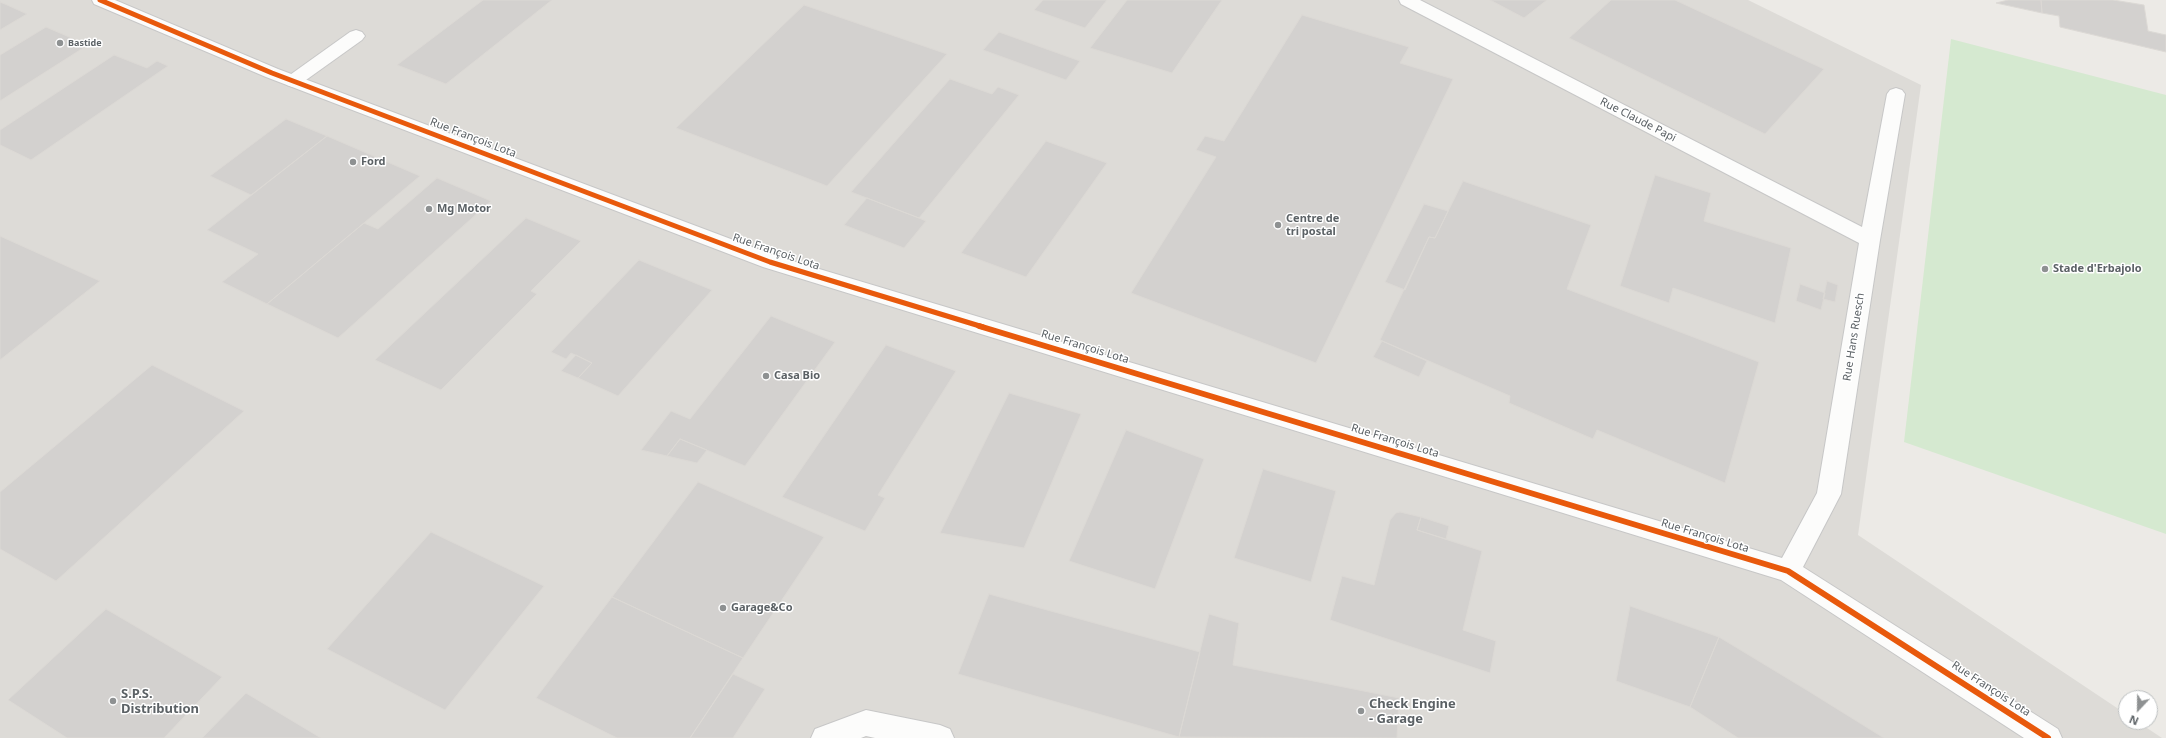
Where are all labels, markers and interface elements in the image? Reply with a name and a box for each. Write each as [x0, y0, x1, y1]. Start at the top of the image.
marker: Bastide [55, 38, 65, 48]
place label: Bastide [68, 38, 102, 48]
street label: Rue Claude Papi [1598, 95, 1678, 145]
street label: Rue François Lota [428, 116, 518, 160]
place label: Ford [361, 155, 386, 169]
marker: Ford [348, 157, 358, 167]
place label: Mg Motor [437, 202, 491, 216]
marker: Mg Motor [424, 204, 434, 214]
place label: Centre de tri postal [1286, 212, 1339, 238]
marker: Centre de tri postal [1273, 220, 1283, 230]
street label: Rue François Lota [731, 231, 821, 273]
place label: Stade d'Erbajolo [2053, 262, 2142, 276]
marker: Stade d'Erbajolo [2040, 264, 2050, 274]
street label: Rue Hans Ruesch [1841, 292, 1867, 382]
street label: Rue François Lota [1039, 327, 1131, 367]
place label: Casa Bio [774, 369, 820, 383]
marker: Casa Bio [761, 371, 771, 381]
street label: Rue François Lota [1349, 421, 1441, 461]
street label: Rue François Lota [1659, 516, 1751, 556]
place label: Garage&Co [731, 601, 793, 615]
marker: Garage&Co [718, 603, 728, 613]
street label: Rue François Lota [1949, 659, 2033, 719]
place label: S.P.S. Distribution [121, 686, 199, 717]
north arrow [2118, 690, 2158, 730]
marker: S.P.S. Distribution [108, 696, 118, 706]
place label: Check Engine - Garage [1369, 696, 1456, 727]
marker: Check Engine - Garage [1356, 706, 1366, 716]
text: N [2127, 712, 2141, 729]

